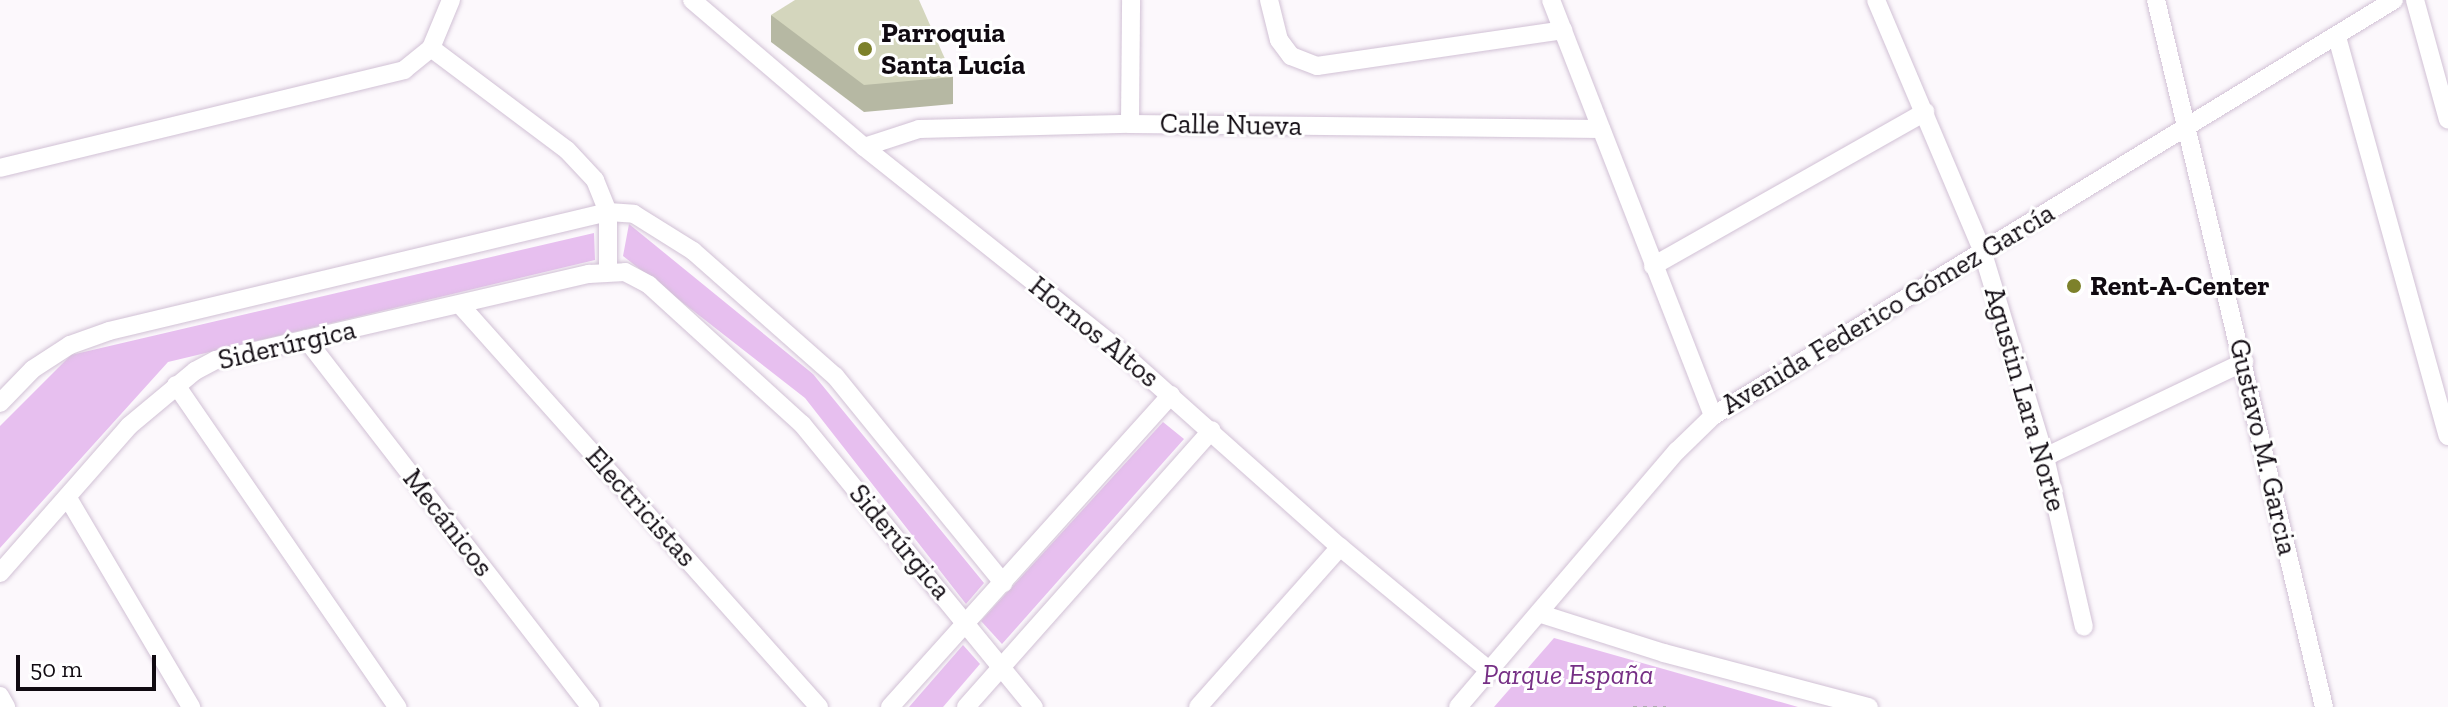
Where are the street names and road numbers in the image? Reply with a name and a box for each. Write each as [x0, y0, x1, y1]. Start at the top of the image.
street label: Calle Nueva [1160, 107, 1302, 143]
street label: Avenida Federico Gómez García [1716, 196, 2060, 422]
street label: Hornos Altos [1022, 269, 1166, 395]
street label: Agustin Lara Norte [1977, 283, 2073, 515]
street label: Siderúrgica [215, 313, 359, 377]
street label: Gustavo M. Garcia [2222, 336, 2304, 558]
street label: Electricistas [579, 440, 703, 574]
street label: Mecánicos [396, 463, 500, 583]
street label: Siderúrgica [842, 478, 958, 606]

